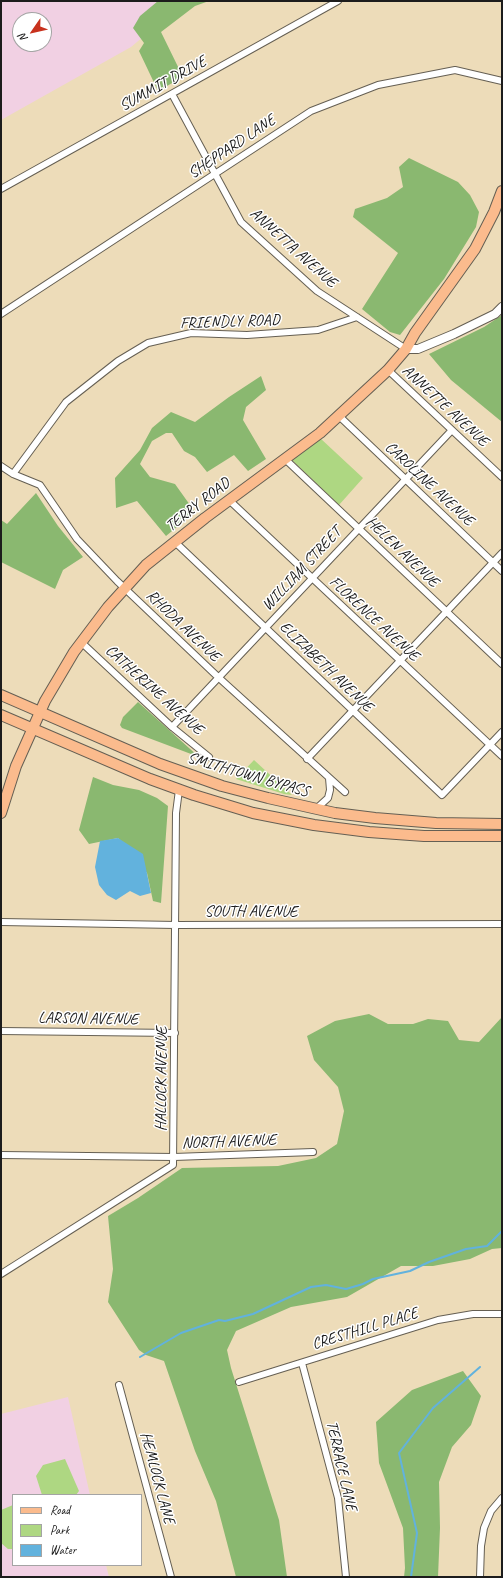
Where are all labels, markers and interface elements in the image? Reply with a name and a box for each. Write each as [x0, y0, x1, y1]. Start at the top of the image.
north arrow [12, 12, 52, 52]
text: N [15, 31, 31, 45]
street label: SUMMIT DRIVE [116, 52, 210, 116]
street label: SHEPPARD LANE [185, 111, 279, 183]
street label: ANNETTA AVENUE [246, 204, 340, 292]
street label: FRIENDLY ROAD [180, 311, 280, 333]
street label: ANNETTE AVENUE [398, 361, 492, 451]
street label: CAROLINE AVENUE [380, 438, 478, 530]
street label: TERRY ROAD [162, 474, 234, 536]
street label: HELEN AVENUE [362, 512, 442, 592]
street label: WILLIAM STREET [258, 523, 346, 615]
street label: FLORENCE AVENUE [325, 572, 423, 666]
street label: RHODA AVENUE [142, 586, 224, 666]
street label: ELIZABETH AVENUE [275, 618, 377, 716]
street label: CATHERINE AVENUE [101, 641, 207, 739]
street label: SMITHTOWN BYPASS [185, 748, 311, 802]
street label: SOUTH AVENUE [205, 902, 297, 922]
street label: LARSON AVENUE [38, 1009, 138, 1029]
street label: HALLOCK AVENUE [152, 1027, 172, 1131]
street label: NORTH AVENUE [182, 1131, 276, 1153]
street label: CRESTHILL PLACE [310, 1304, 420, 1354]
street label: TERRACE LANE [321, 1419, 361, 1513]
street label: HEMLOCK LANE [135, 1430, 179, 1526]
legend [12, 1494, 142, 1566]
text: Road [50, 1502, 70, 1518]
text: Park [50, 1522, 69, 1538]
text: Water [50, 1542, 76, 1558]

